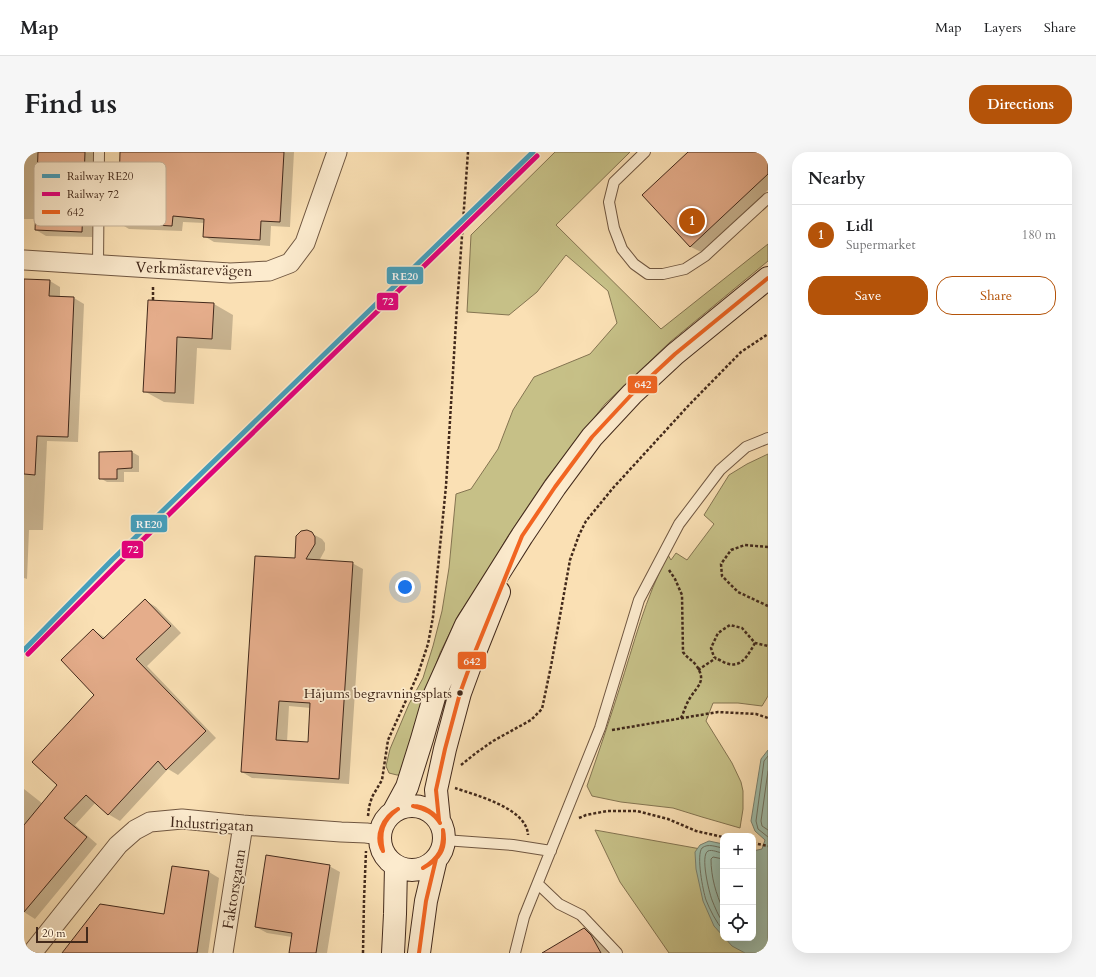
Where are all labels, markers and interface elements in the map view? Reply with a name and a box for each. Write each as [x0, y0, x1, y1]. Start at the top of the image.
text: Map [20, 15, 59, 41]
text: Map [935, 18, 962, 37]
text: Layers [984, 18, 1022, 37]
text: Share [1044, 18, 1076, 37]
text: Find us [24, 85, 117, 123]
button: Directions [969, 85, 1072, 124]
legend [34, 162, 166, 226]
text: Nearby [808, 167, 865, 190]
text: Railway RE20 [67, 169, 134, 184]
text: Railway 72 [67, 187, 119, 202]
text: 642 [67, 205, 84, 220]
pin: 1 [679, 206, 705, 236]
text: Lidl [846, 216, 873, 236]
text: 1 [818, 226, 824, 244]
text: 180 m [1022, 226, 1056, 244]
text: Supermarket [846, 236, 916, 254]
street label: Verkmästarevägen [135, 257, 253, 281]
line badge: RE20 [386, 266, 424, 285]
text: RE20 [392, 269, 419, 284]
button: Save [808, 276, 928, 315]
button: Share [936, 276, 1056, 315]
line badge: 72 [376, 292, 399, 311]
text: 72 [382, 294, 394, 309]
line badge: 642 [627, 375, 658, 394]
text: 642 [635, 377, 652, 392]
line badge: RE20 [130, 514, 168, 533]
text: RE20 [136, 517, 163, 532]
line badge: 72 [121, 540, 144, 559]
text: 72 [127, 542, 139, 557]
your location [395, 577, 415, 597]
line badge: 642 [457, 651, 487, 670]
text: 642 [464, 654, 481, 669]
place label: Håjums begravningsplats [304, 684, 452, 703]
marker: Håjums begravningsplats [455, 688, 465, 698]
street label: Industrigatan [170, 812, 255, 836]
map controls [720, 833, 756, 941]
button: + [720, 833, 756, 869]
street label: Faktorsgatan [218, 847, 250, 931]
button: − [720, 869, 756, 905]
button: locate [720, 905, 756, 941]
scale bar [36, 925, 88, 944]
text: 20 m [42, 926, 66, 941]

